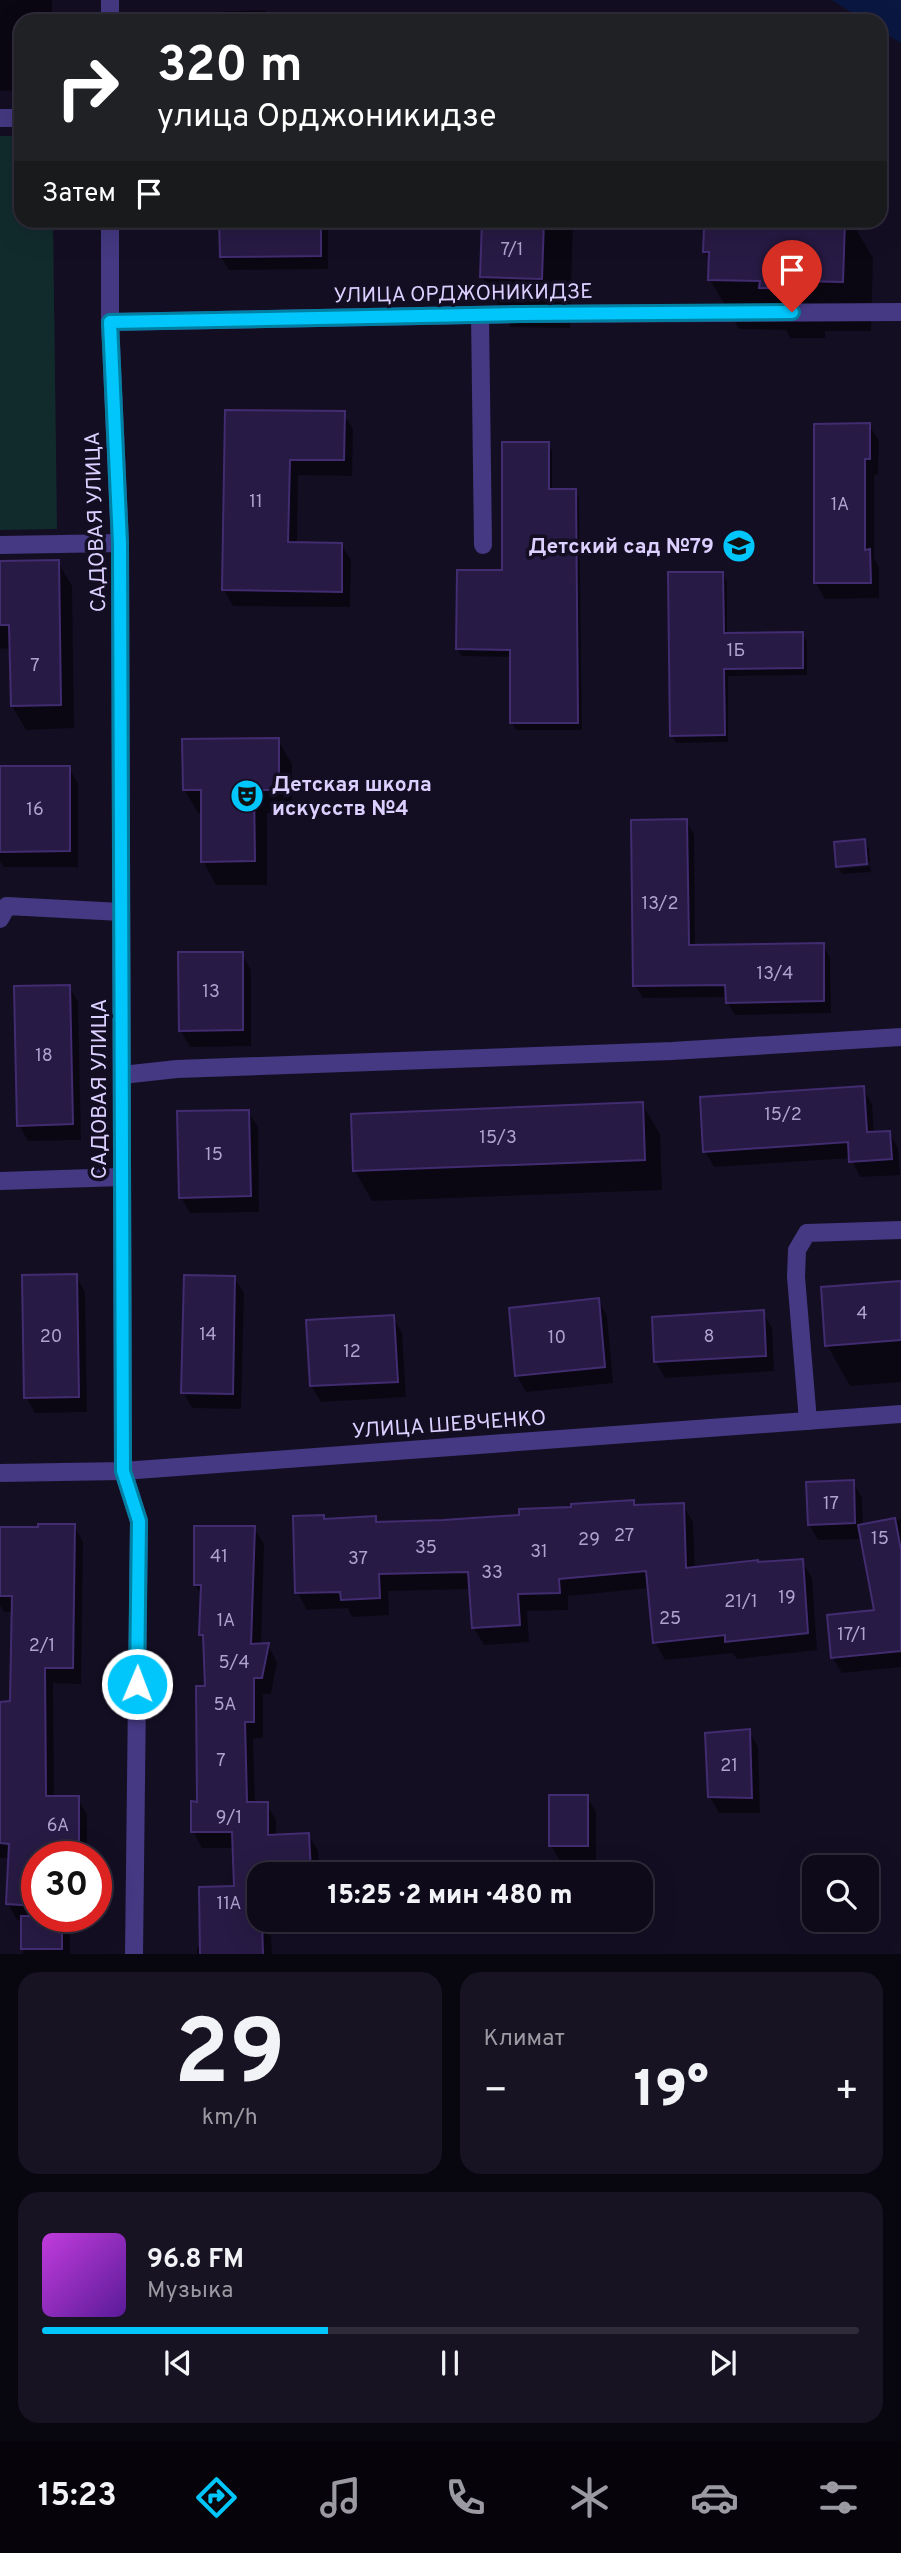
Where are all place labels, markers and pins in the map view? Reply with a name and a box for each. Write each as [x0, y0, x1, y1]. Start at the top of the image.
pin [762, 240, 822, 312]
school or university icon: Детский сад №79 [720, 527, 758, 565]
place label: Детский сад №79 [528, 534, 714, 561]
place label: Детская школа искусств №4 [272, 772, 432, 823]
theatre icon: Детская школа искусств №4 [228, 777, 266, 815]

